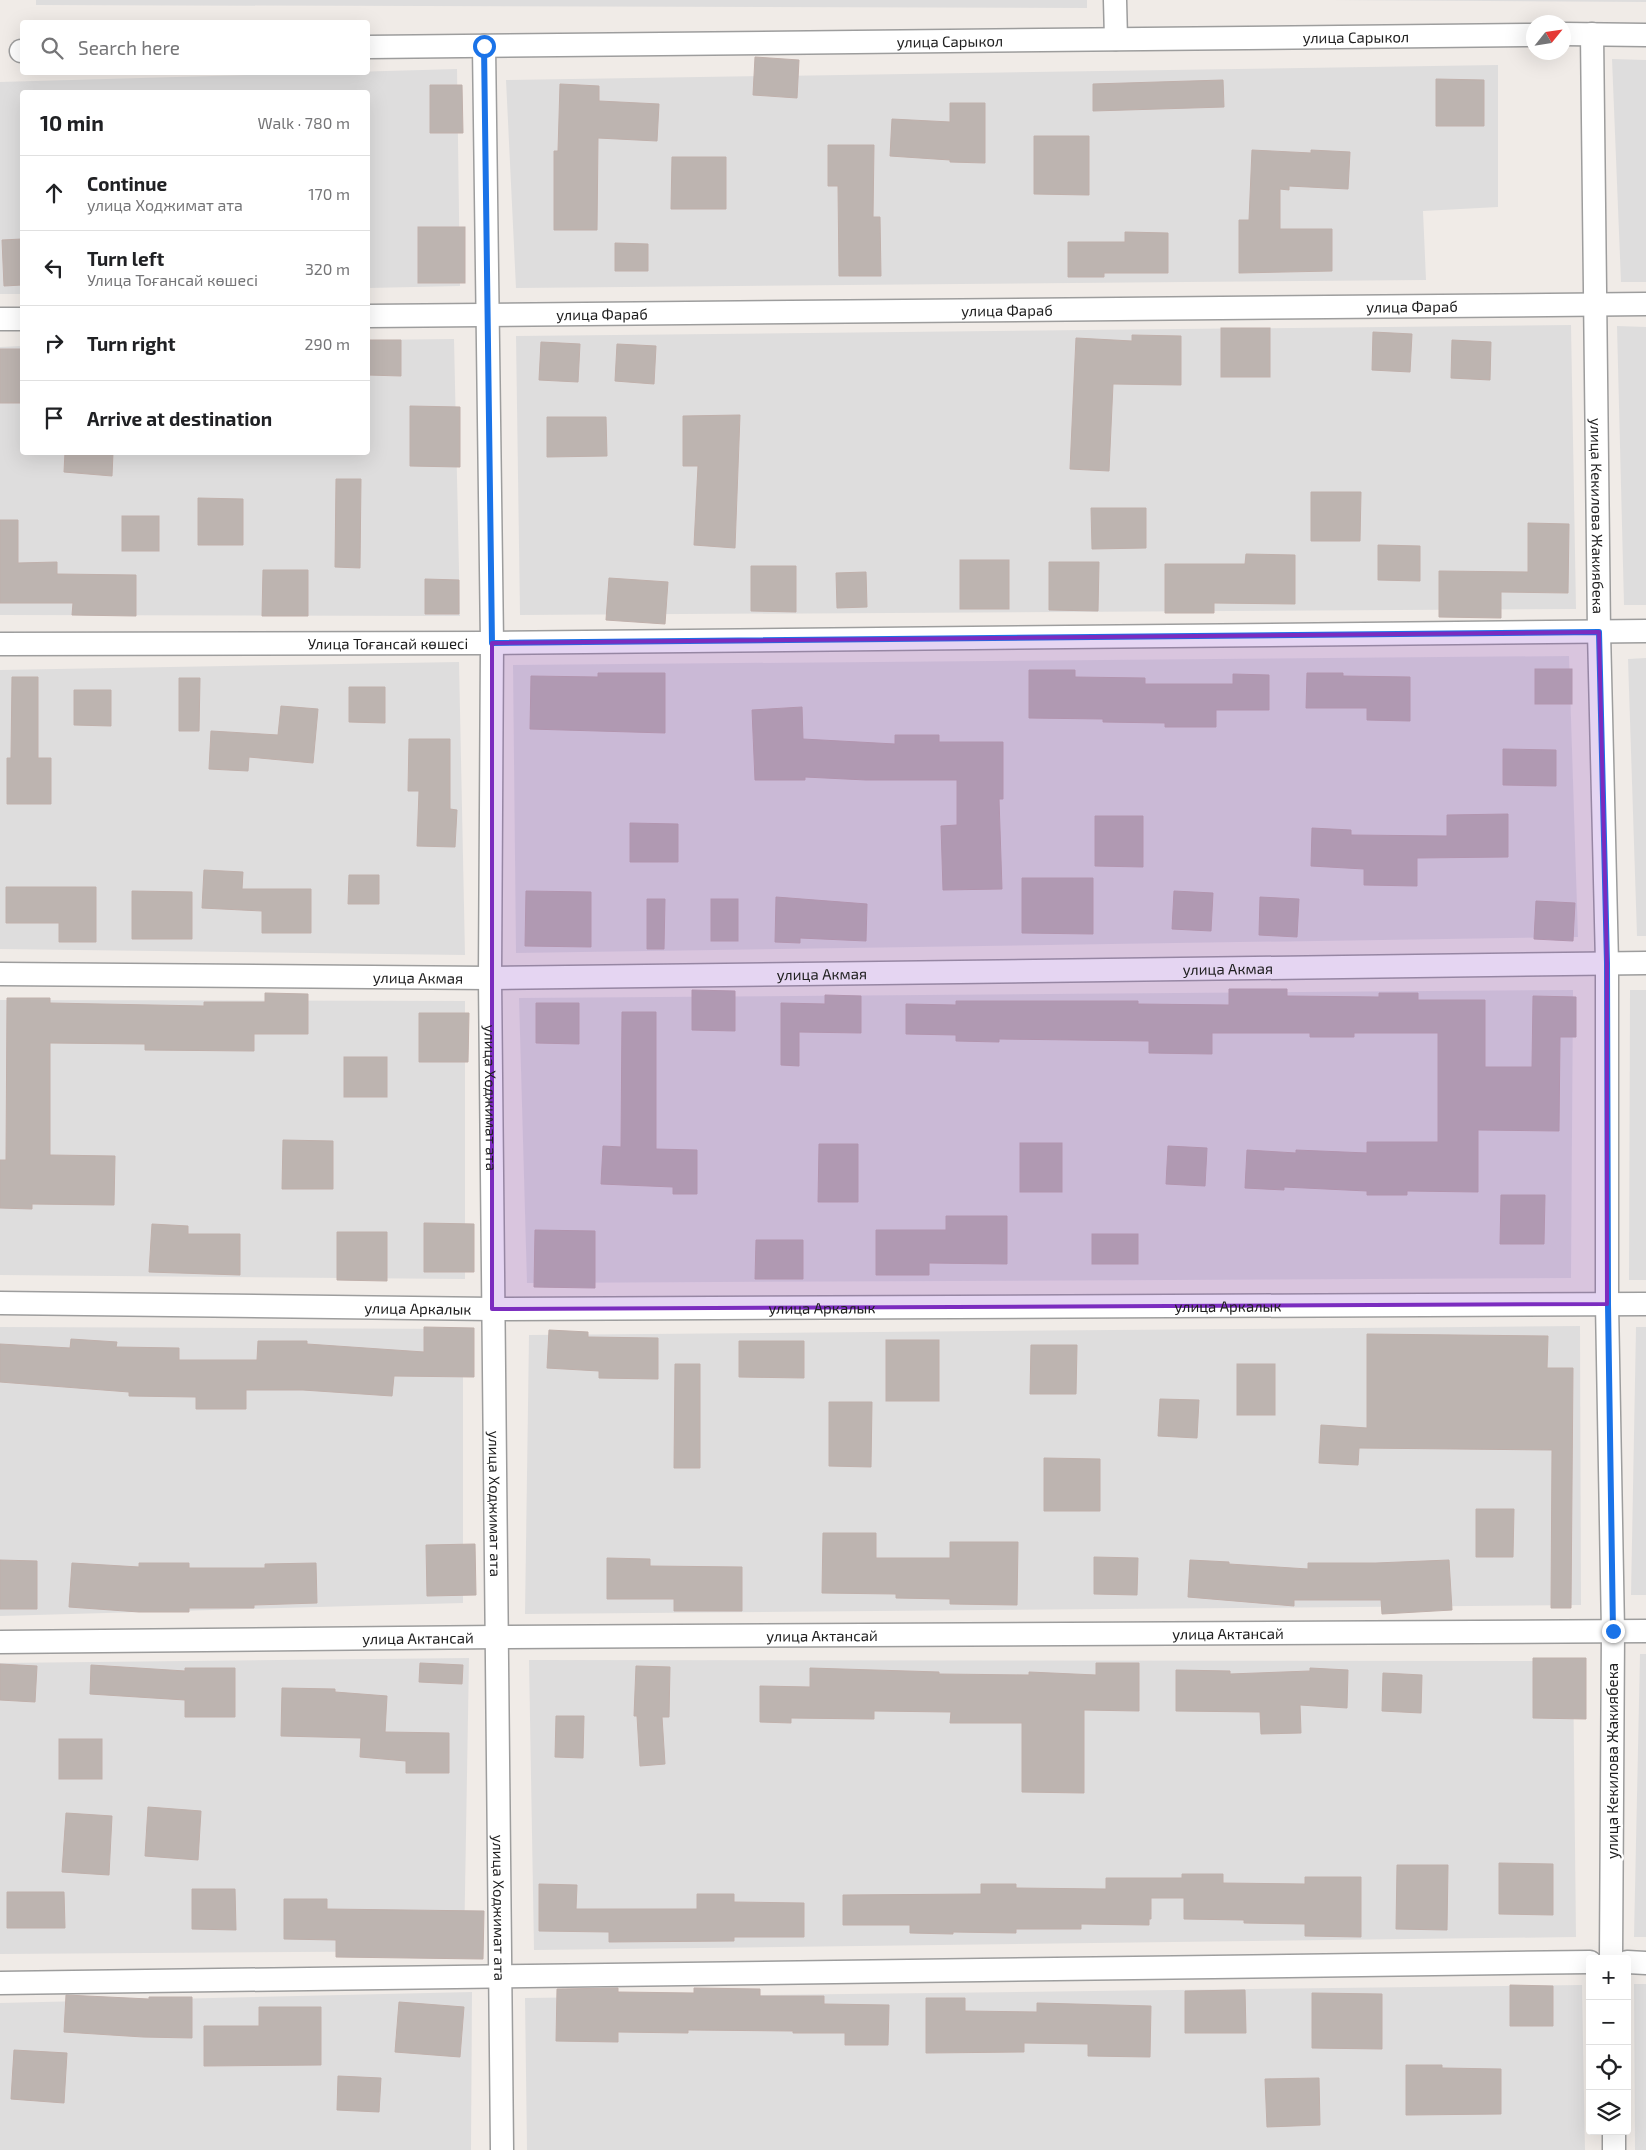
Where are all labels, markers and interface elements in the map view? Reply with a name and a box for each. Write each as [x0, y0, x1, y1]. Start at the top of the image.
north arrow [1526, 15, 1571, 60]
search box [20, 20, 370, 75]
street label: улица Сарыкол [1303, 27, 1409, 47]
street label: улица Сарыкол [897, 31, 1003, 52]
icon: search [38, 34, 66, 62]
route start [473, 35, 496, 58]
text: Search here [78, 36, 180, 59]
text: 10 min [40, 110, 104, 135]
text: Walk · 780 m [257, 113, 350, 132]
text: Continue [87, 172, 167, 195]
icon: ahead [40, 179, 68, 207]
text: 170 m [308, 184, 350, 203]
text: улица Ходжимат ата [87, 195, 243, 214]
text: Turn left [87, 247, 164, 270]
icon: left [40, 254, 68, 282]
text: 320 m [305, 259, 350, 278]
text: Улица Тоғансай көшесі [87, 270, 258, 289]
street label: улица Фараб [1366, 297, 1458, 317]
street label: улица Фараб [961, 301, 1053, 320]
street label: улица Фараб [556, 304, 648, 324]
icon: right [40, 329, 68, 357]
text: Turn right [87, 332, 175, 355]
text: 290 m [305, 334, 350, 353]
icon: arrive [40, 404, 68, 432]
text: Arrive at destination [87, 407, 272, 430]
street label: улица Кекилова Жакиябека [1586, 418, 1608, 614]
street label: Улица Тоғансай көшесі [308, 634, 468, 652]
street label: улица Акмая [1183, 959, 1273, 979]
street label: улица Акмая [777, 964, 867, 984]
street label: улица Акмая [373, 968, 463, 987]
street label: улица Ходжимат ата [480, 1025, 501, 1171]
street label: улица Аркалык [1174, 1297, 1282, 1316]
street label: улица Аркалык [364, 1298, 472, 1318]
street label: улица Аркалык [768, 1298, 876, 1318]
street label: улица Ходжимат ата [485, 1431, 505, 1577]
route end [1602, 1620, 1625, 1643]
street label: улица Актансай [1172, 1624, 1284, 1643]
street label: улица Актансай [766, 1626, 878, 1646]
street label: улица Актансай [362, 1628, 474, 1648]
street label: улица Кекилова Жакиябека [1603, 1663, 1622, 1859]
street label: улица Ходжимат ата [489, 1835, 509, 1981]
map controls [1586, 1955, 1631, 2135]
button: + [1586, 1955, 1631, 2000]
button: − [1586, 2000, 1631, 2045]
button: locate [1586, 2045, 1631, 2090]
button: layers [1586, 2090, 1631, 2135]

